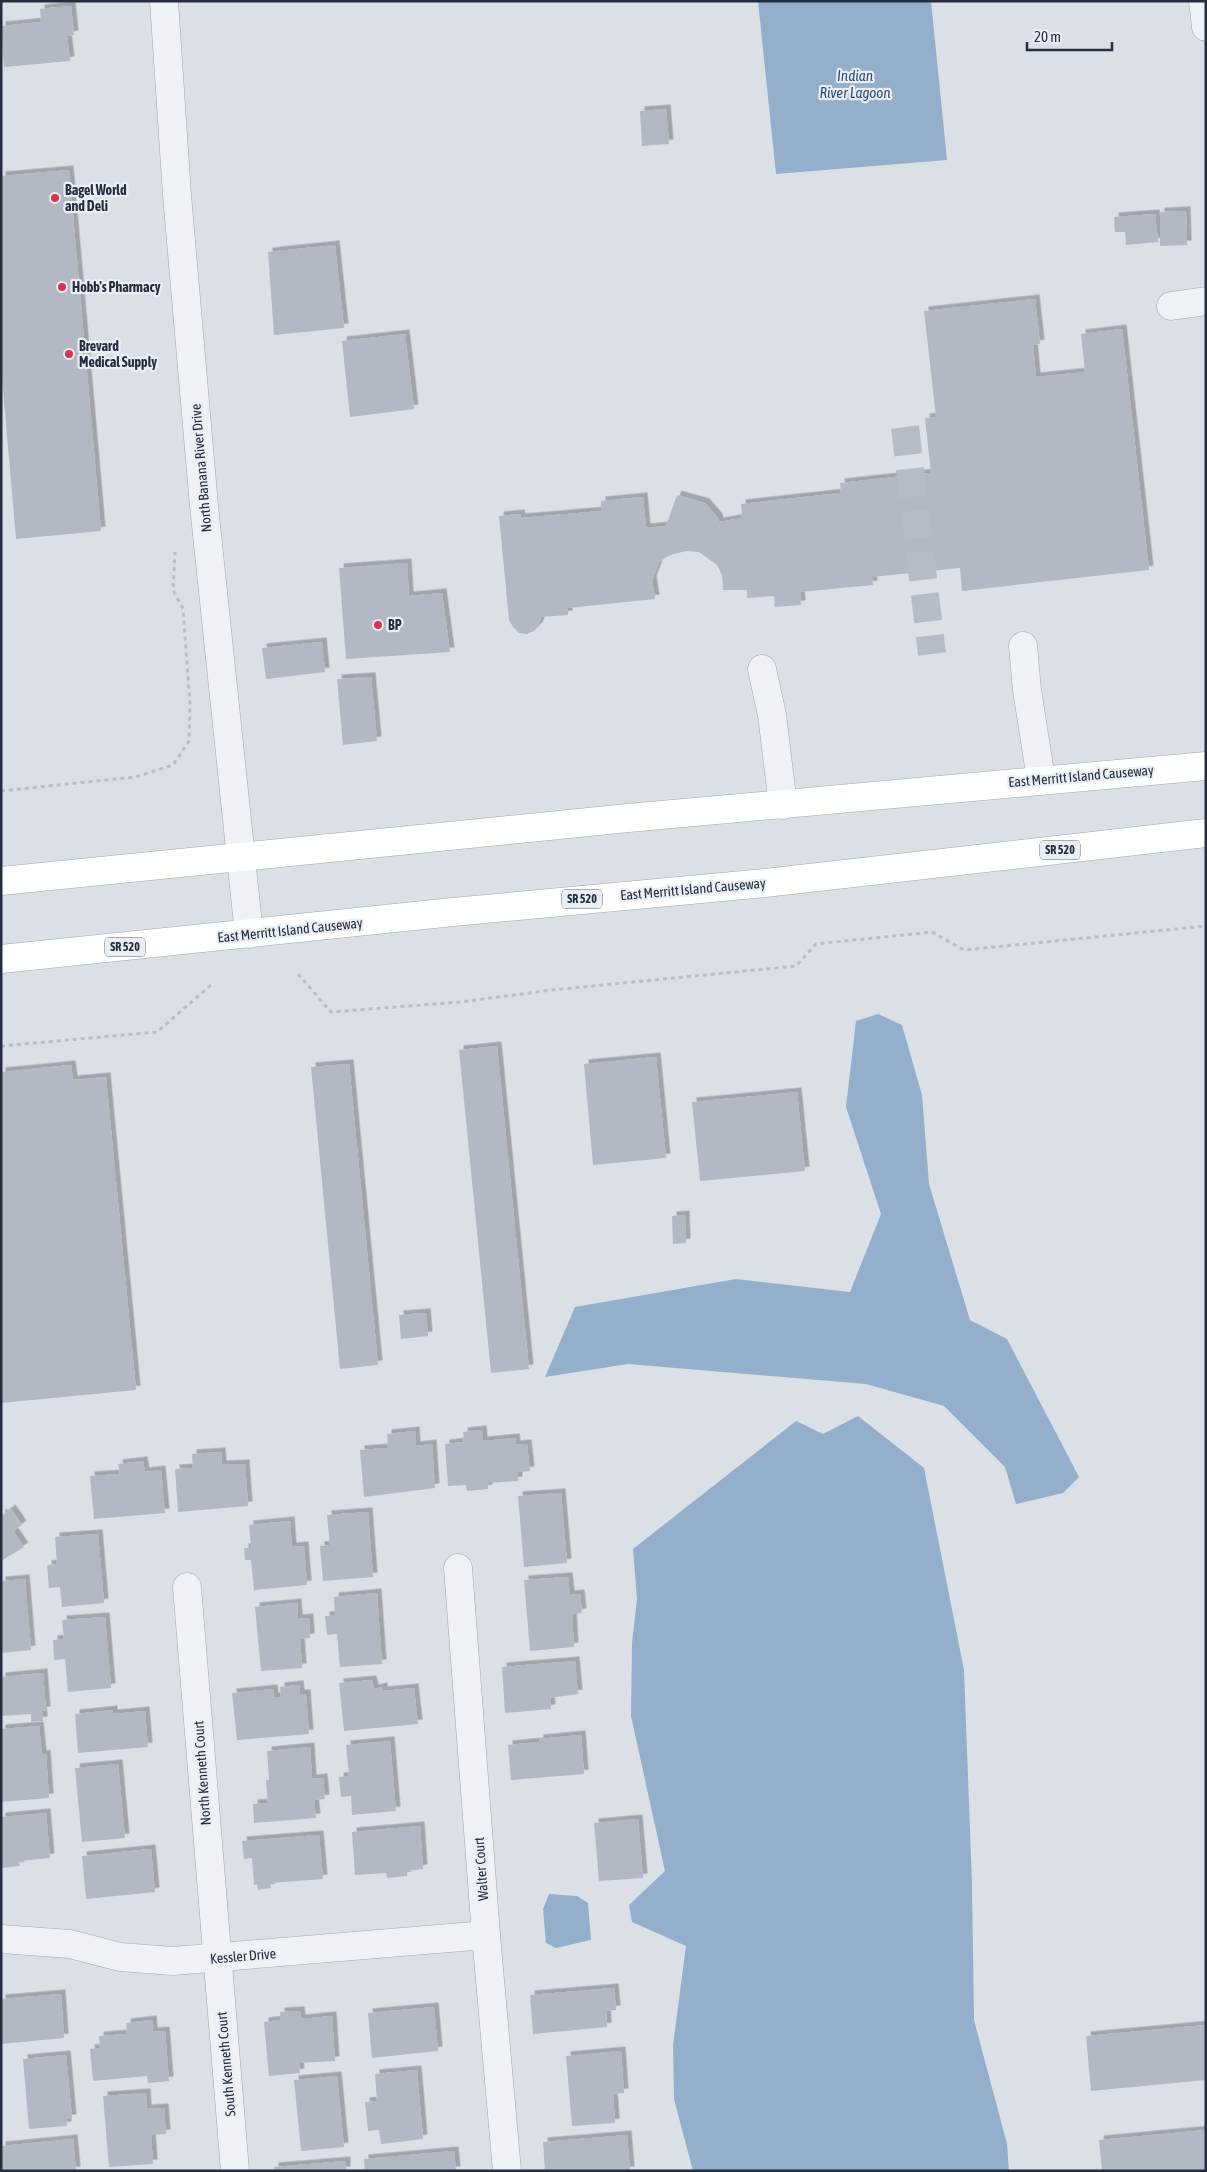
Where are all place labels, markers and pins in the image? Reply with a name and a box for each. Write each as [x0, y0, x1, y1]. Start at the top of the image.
place label: Bagel World and Deli [65, 182, 127, 214]
marker: Bagel World and Deli [49, 192, 61, 204]
place label: Hobb's Pharmacy [72, 279, 161, 295]
marker: Hobb's Pharmacy [56, 281, 68, 293]
place label: Brevard Medical Supply [79, 338, 157, 370]
marker: Brevard Medical Supply [63, 348, 75, 360]
place label: BP [388, 617, 402, 633]
marker: BP [372, 619, 384, 631]

